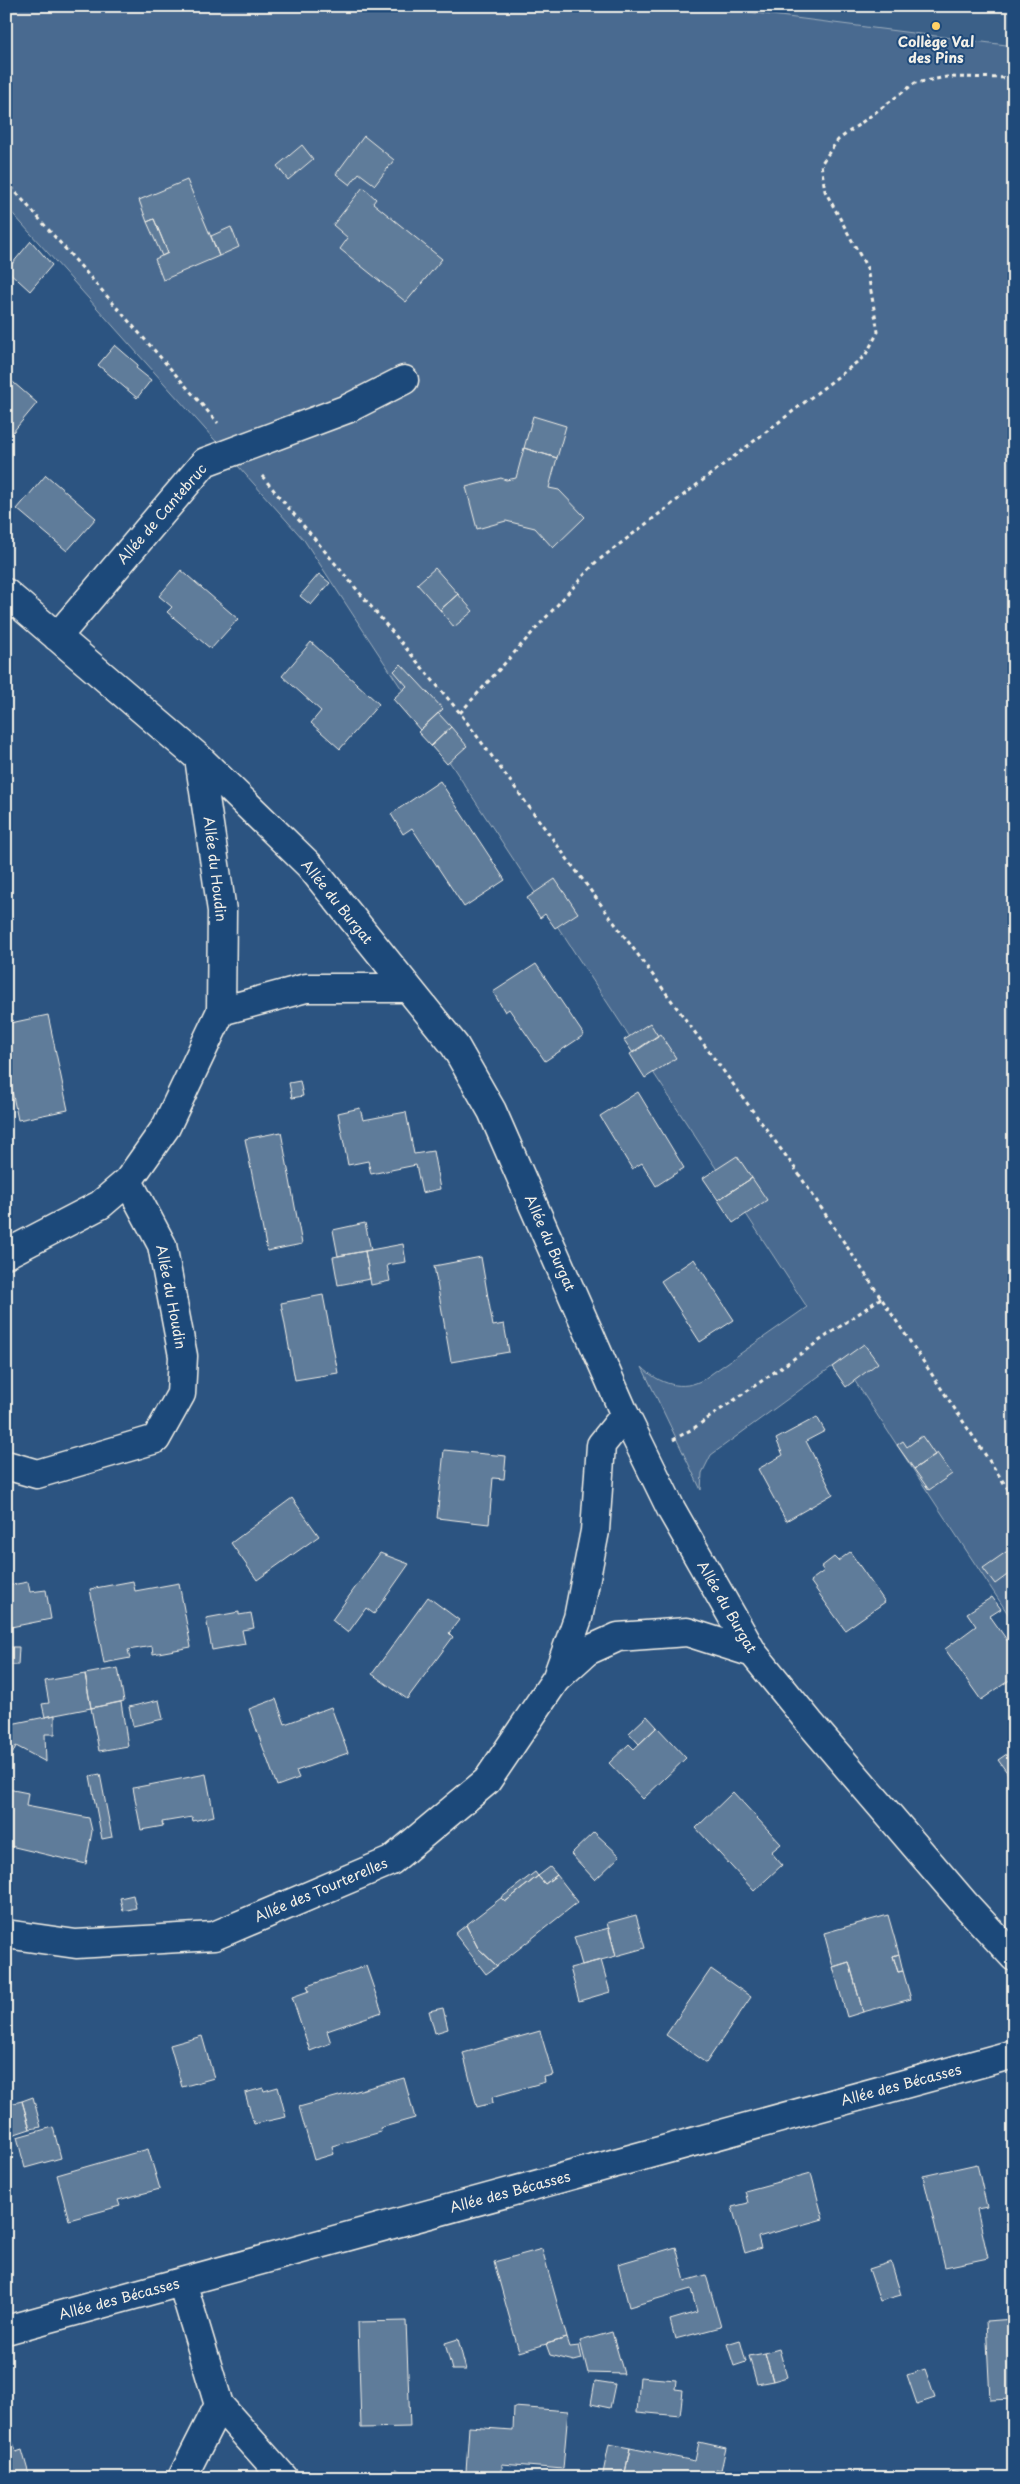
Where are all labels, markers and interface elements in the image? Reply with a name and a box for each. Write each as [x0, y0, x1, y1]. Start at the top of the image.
marker: Collège Val des Pins [930, 20, 942, 32]
place label: Collège Val des Pins [898, 31, 974, 68]
street label: Allée de Cantebruc [112, 459, 211, 569]
street label: Allée du Houdin [199, 815, 232, 923]
street label: Allée du Burgat [297, 855, 378, 949]
street label: Allée du Burgat [520, 1191, 581, 1295]
street label: Allée du Houdin [151, 1243, 192, 1351]
street label: Allée du Burgat [693, 1557, 763, 1657]
street label: Allée des Tourterelles [251, 1852, 391, 1927]
street label: Allée des Bécasses [838, 2058, 963, 2111]
street label: Allée des Bécasses [447, 2165, 572, 2218]
street label: Allée des Bécasses [56, 2272, 181, 2325]

